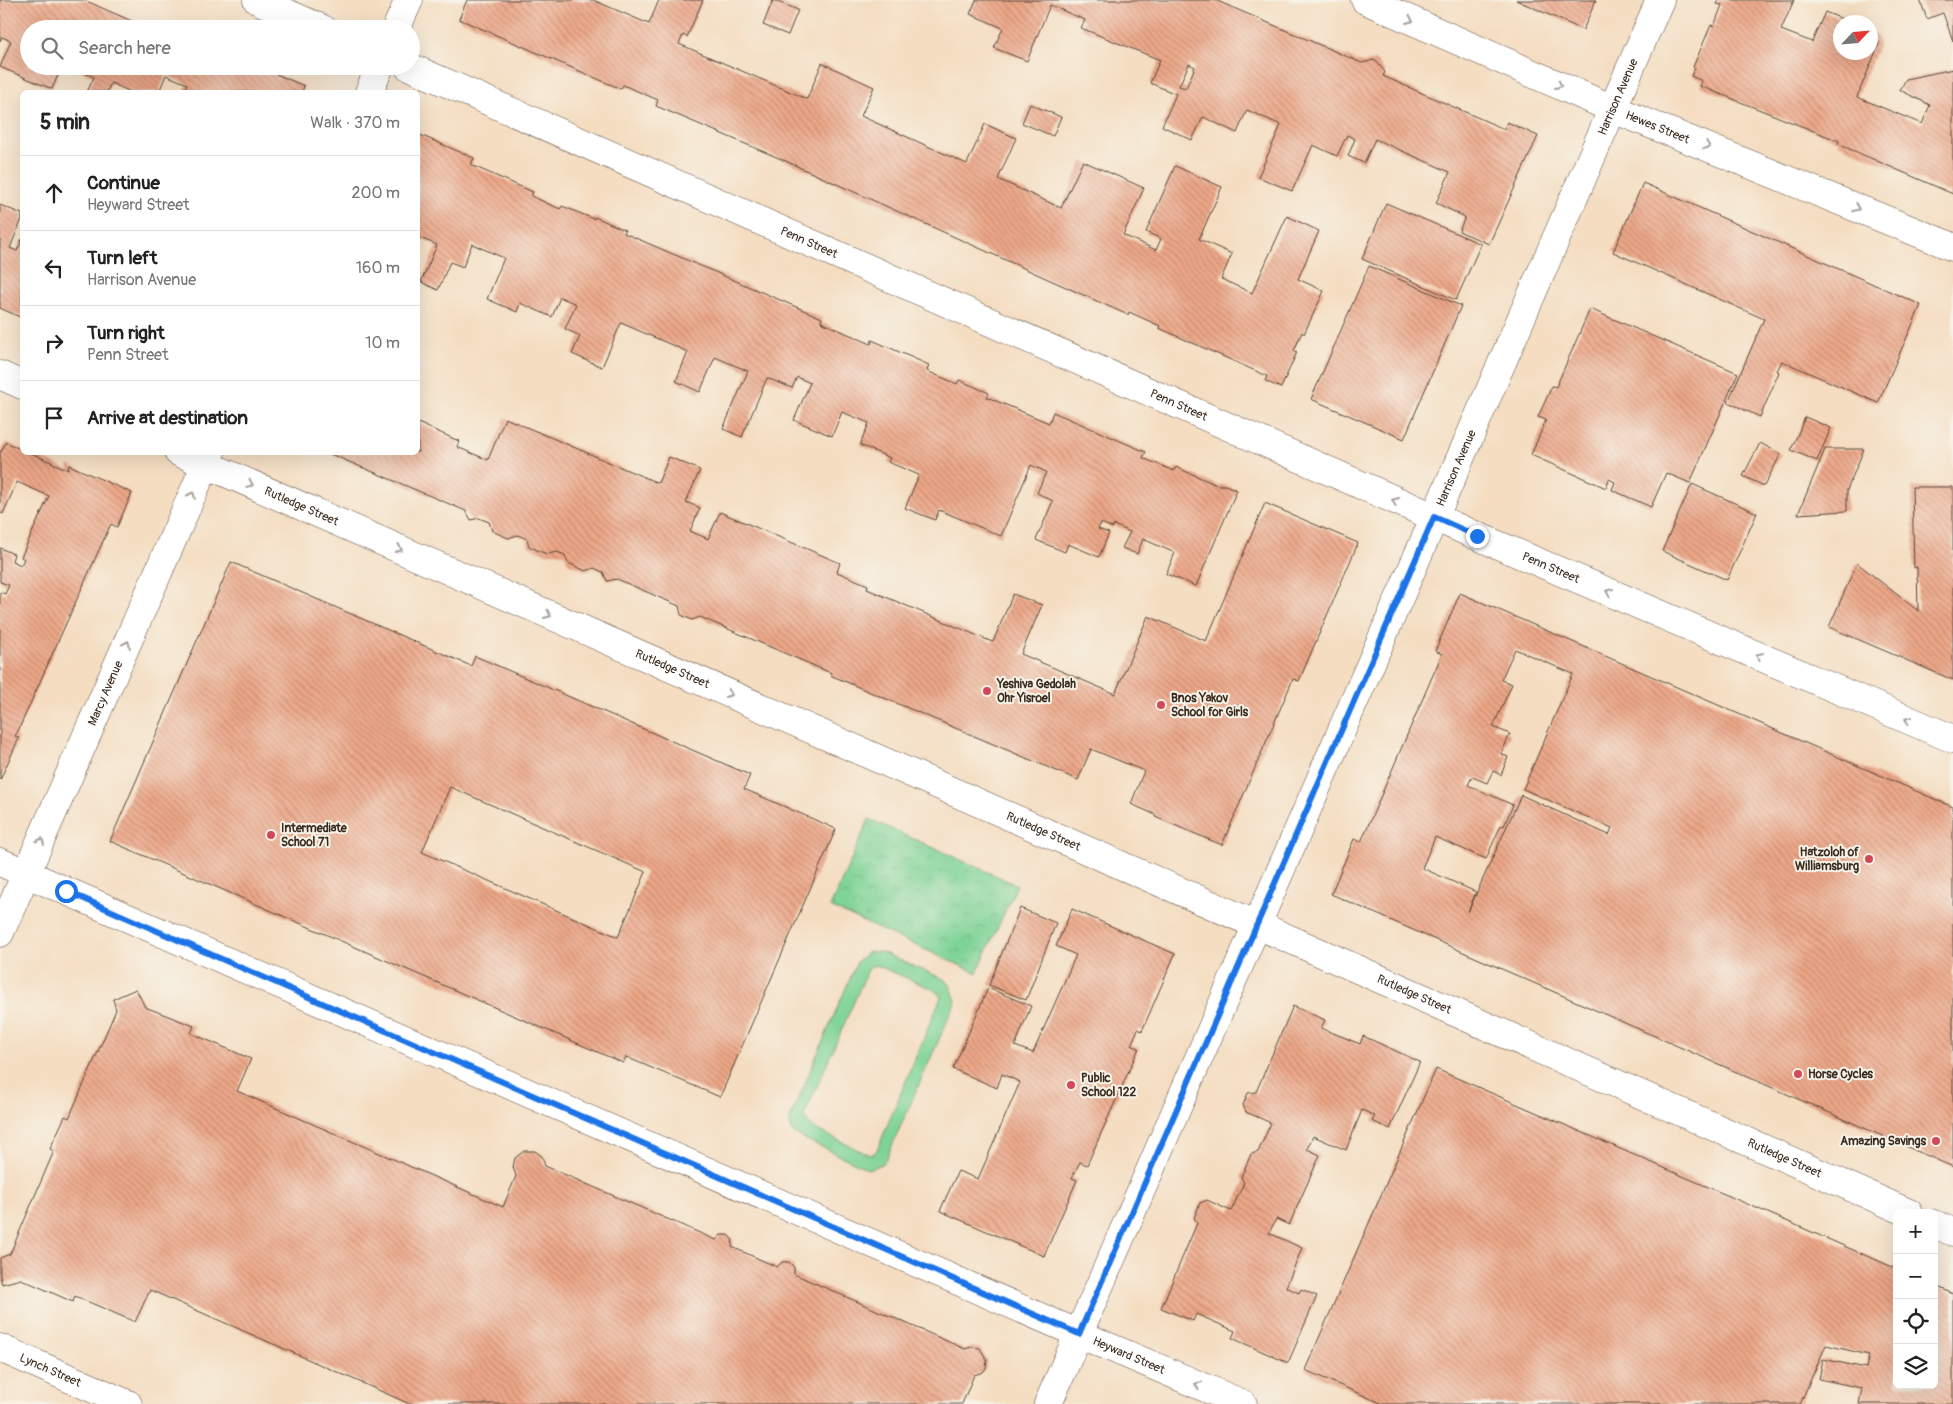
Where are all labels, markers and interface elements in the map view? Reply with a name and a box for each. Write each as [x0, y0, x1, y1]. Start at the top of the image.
one-way arrow [1405, 13, 1414, 24]
north arrow [1833, 15, 1878, 60]
search box [20, 20, 420, 75]
icon: search [38, 34, 66, 62]
text: Search here [78, 36, 171, 60]
street label: Harrison Avenue [1595, 56, 1642, 138]
one-way arrow [1554, 78, 1563, 89]
street label: Hewes Street [1623, 108, 1692, 147]
text: 5 min [40, 109, 90, 136]
text: Walk · 370 m [310, 113, 400, 133]
one-way arrow [1702, 140, 1711, 151]
text: Continue [87, 171, 160, 195]
icon: ahead [40, 179, 68, 207]
text: 200 m [352, 183, 400, 203]
text: Heyward Street [87, 195, 190, 215]
one-way arrow [1852, 202, 1861, 212]
street label: Penn Street [778, 224, 840, 262]
text: Turn left [87, 246, 157, 270]
icon: left [40, 254, 68, 282]
text: 160 m [356, 258, 400, 278]
text: Harrison Avenue [87, 270, 196, 290]
text: Turn right [87, 321, 165, 345]
icon: right [40, 329, 68, 357]
text: 10 m [365, 333, 400, 353]
text: Penn Street [87, 345, 168, 365]
street label: Penn Street [1148, 386, 1210, 425]
icon: arrive [40, 404, 68, 432]
text: Arrive at destination [87, 406, 248, 430]
street label: Harrison Avenue [1433, 428, 1480, 509]
one-way arrow [245, 478, 254, 489]
street label: Rutledge Street [262, 484, 341, 530]
one-way arrow [186, 491, 197, 500]
one-way arrow [1391, 496, 1400, 507]
route end [1466, 525, 1489, 548]
one-way arrow [394, 543, 403, 554]
street label: Penn Street [1520, 549, 1582, 587]
one-way arrow [1605, 588, 1614, 599]
one-way arrow [543, 608, 552, 619]
one-way arrow [120, 640, 131, 649]
street label: Rutledge Street [633, 646, 712, 692]
one-way arrow [1755, 652, 1764, 662]
street label: Marcy Avenue [85, 658, 127, 728]
place label: Yeshiva Gedolah Ohr Yisroel [996, 677, 1076, 706]
marker: Yeshiva Gedolah Ohr Yisroel [981, 685, 993, 697]
one-way arrow [724, 687, 733, 698]
place label: Bnos Yakov School for Girls [1171, 691, 1249, 720]
marker: Bnos Yakov School for Girls [1155, 699, 1167, 711]
one-way arrow [1904, 715, 1913, 726]
street label: Rutledge Street [1004, 809, 1083, 855]
place label: Intermediate School 71 [281, 821, 348, 850]
marker: Intermediate School 71 [265, 829, 277, 841]
one-way arrow [34, 837, 45, 846]
place label: Hatzoloh of Williamsburg [1795, 845, 1859, 874]
marker: Hatzoloh of Williamsburg [1863, 853, 1875, 865]
route start [55, 880, 78, 903]
street label: Rutledge Street [1375, 972, 1454, 1018]
place label: Horse Cycles [1808, 1067, 1874, 1082]
marker: Horse Cycles [1792, 1068, 1804, 1080]
place label: Public School 122 [1081, 1071, 1136, 1100]
marker: Public School 122 [1065, 1079, 1077, 1091]
place label: Amazing Savings [1840, 1134, 1927, 1149]
marker: Amazing Savings [1930, 1135, 1942, 1147]
street label: Rutledge Street [1745, 1136, 1824, 1182]
map controls [1893, 1209, 1938, 1389]
button: + [1893, 1209, 1938, 1254]
button: − [1893, 1254, 1938, 1299]
button: locate [1893, 1299, 1938, 1344]
street label: Heyward Street [1090, 1334, 1167, 1378]
button: layers [1893, 1344, 1938, 1389]
street label: Lynch Street [17, 1350, 83, 1391]
one-way arrow [1194, 1380, 1203, 1391]

